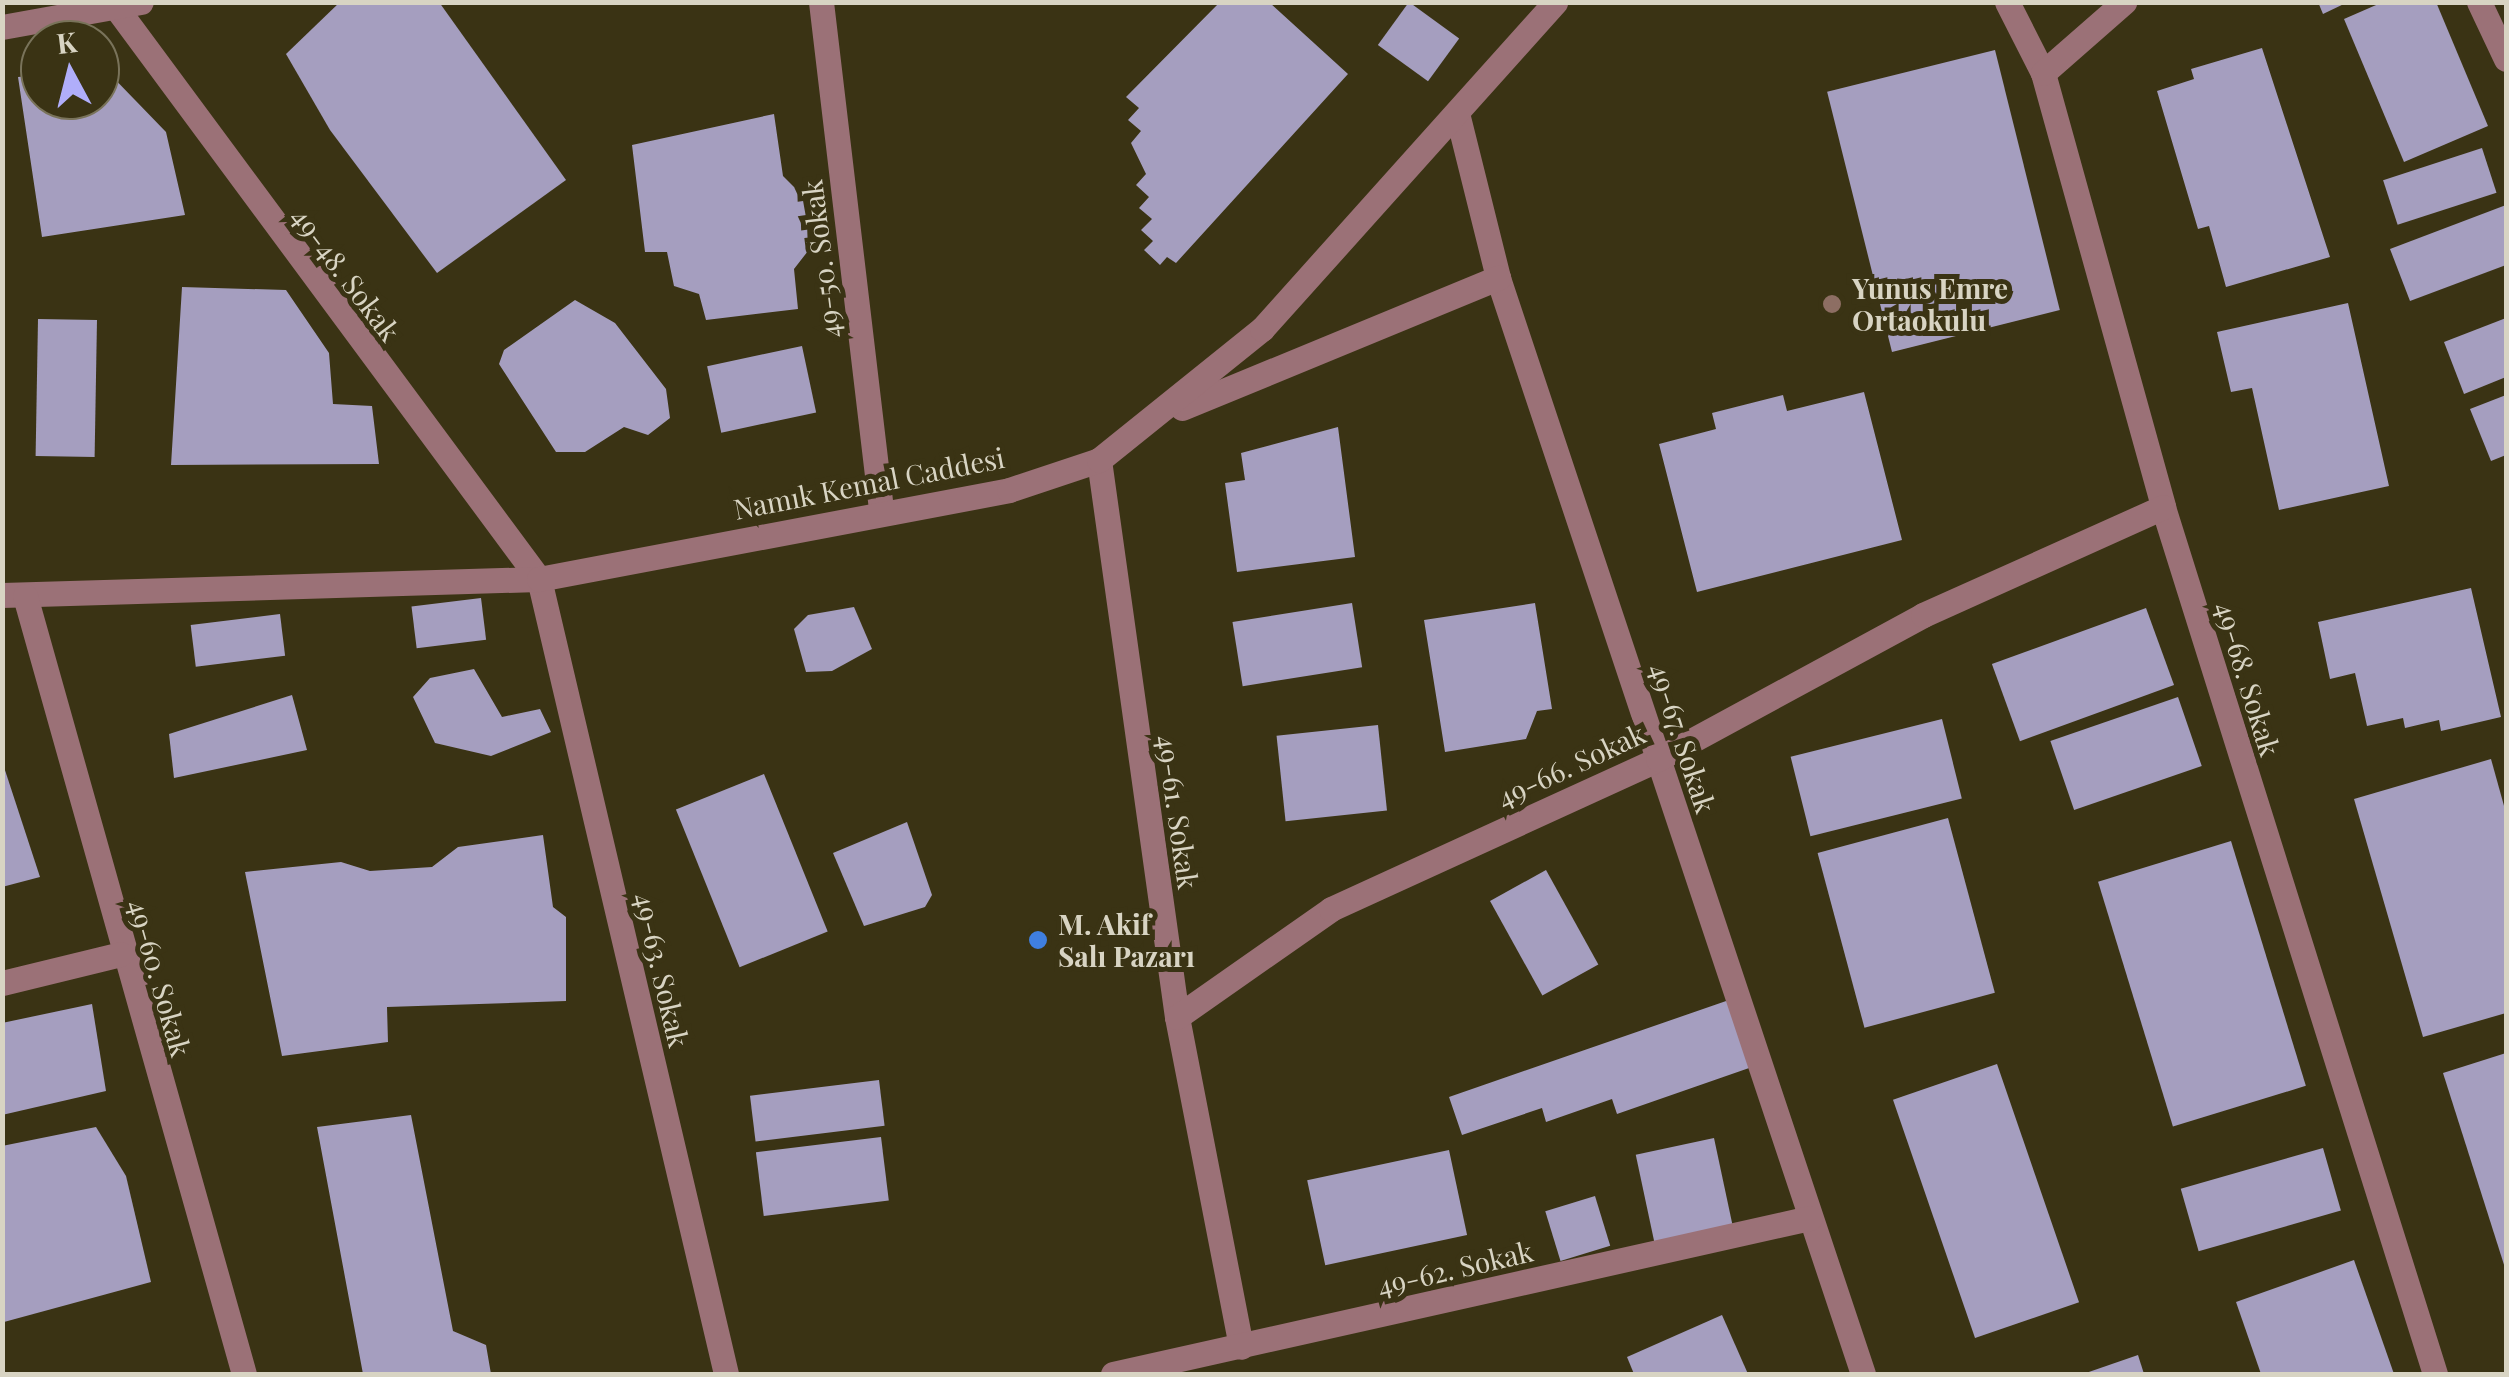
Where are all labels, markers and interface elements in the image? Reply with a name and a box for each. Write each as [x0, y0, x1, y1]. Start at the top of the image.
north arrow [20, 20, 120, 120]
text: K [54, 22, 79, 61]
street label: 49-50. Sokak [795, 178, 847, 340]
street label: 49-48. Sokak [285, 200, 407, 348]
place label: Yunus Emre Ortaokulu [1852, 271, 2008, 337]
marker: Yunus Emre Ortaokulu [1821, 293, 1843, 315]
street label: Namık Kemal Caddesi [731, 440, 1007, 526]
street label: 49-68. Sokak [2209, 598, 2287, 760]
street label: 49-67. Sokak [1643, 659, 1723, 817]
street label: 49-66. Sokak [1492, 716, 1650, 814]
street label: 49-61. Sokak [1151, 733, 1205, 891]
street label: 49-63. Sokak [628, 889, 696, 1051]
street label: 49-60. Sokak [122, 896, 198, 1060]
place label: M. Akif Salı Pazarı [1058, 907, 1195, 973]
marker: M. Akif Salı Pazarı [1027, 929, 1049, 951]
street label: 49-62. Sokak [1374, 1234, 1536, 1302]

